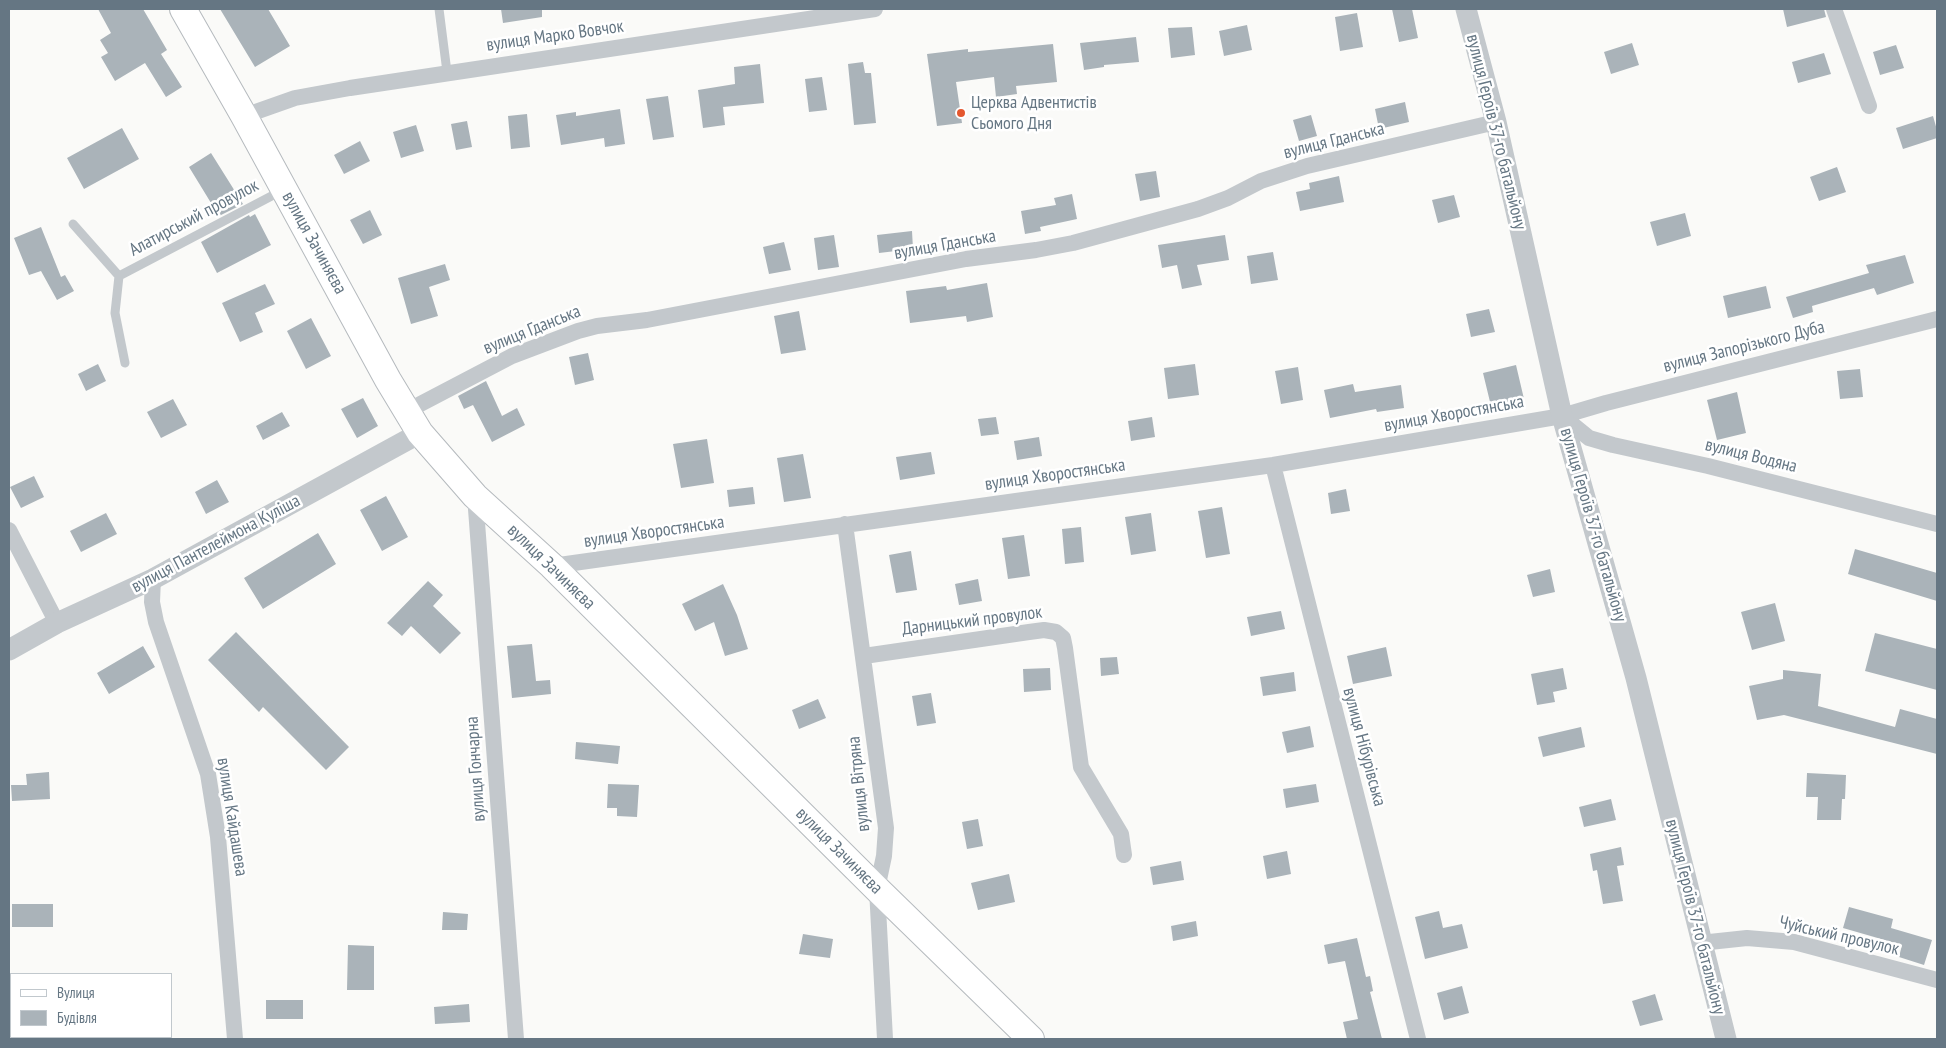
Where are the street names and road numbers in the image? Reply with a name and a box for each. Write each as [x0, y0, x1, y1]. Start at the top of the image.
street label: вулиця Марко Вовчок [485, 16, 625, 56]
street label: вулиця Героїв 37-го батальйону [1461, 32, 1531, 232]
street label: вулиця Гданська [1281, 118, 1387, 164]
street label: Алатирський провулок [126, 175, 262, 261]
street label: вулиця Зачиняєва [277, 188, 351, 298]
street label: вулиця Гданська [892, 225, 998, 265]
street label: вулиця Гданська [480, 301, 584, 359]
street label: вулиця Запорізького Дуба [1661, 316, 1827, 378]
street label: вулиця Хворостянська [1382, 391, 1526, 437]
street label: вулиця Героїв 37-го батальйону [1555, 426, 1631, 624]
street label: вулиця Водяна [1703, 434, 1799, 478]
street label: вулиця Хворостянська [983, 454, 1127, 496]
street label: вулиця Пантелеймона Куліша [128, 490, 304, 598]
street label: вулиця Хворостянська [582, 511, 726, 553]
street label: вулиця Зачиняєва [503, 520, 599, 614]
street label: Дарницький провулок [901, 602, 1043, 640]
street label: вулиця Нібурівська [1338, 685, 1390, 809]
street label: вулиця Гончарна [462, 716, 490, 822]
street label: вулиця Вітряна [843, 735, 875, 833]
street label: вулиця Кайдашева [212, 756, 252, 878]
street label: вулиця Зачиняєва [791, 803, 887, 899]
street label: вулиця Героїв 37-го батальйону [1660, 817, 1730, 1017]
street label: Чуйський провулок [1777, 912, 1901, 960]

